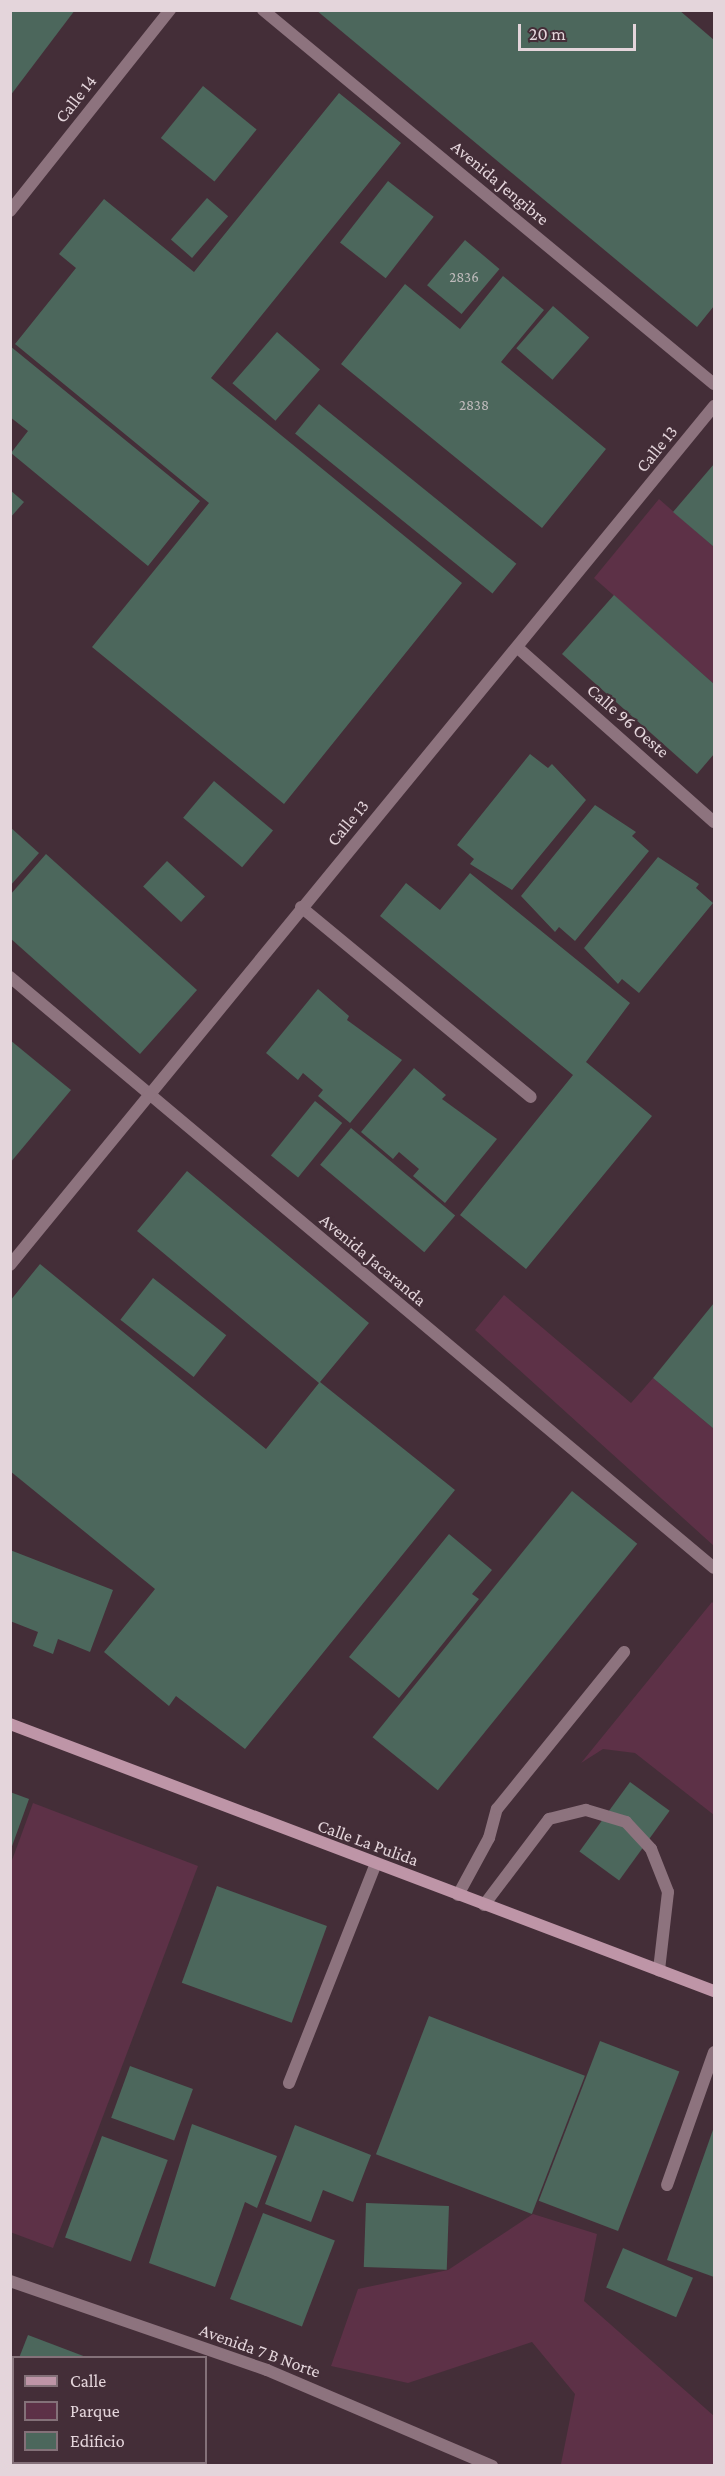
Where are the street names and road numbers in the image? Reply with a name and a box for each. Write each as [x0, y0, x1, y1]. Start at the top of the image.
street label: Calle 14 [51, 71, 101, 127]
street label: Avenida Jengibre [447, 136, 553, 230]
street label: Calle 13 [632, 421, 682, 477]
street label: Calle 96 Oeste [582, 679, 674, 763]
street label: Calle 13 [322, 795, 374, 851]
street label: Avenida Jacaranda [315, 1209, 431, 1311]
street label: Calle La Pulida [314, 1815, 422, 1871]
street label: Avenida 7 B Norte [197, 2319, 323, 2383]

